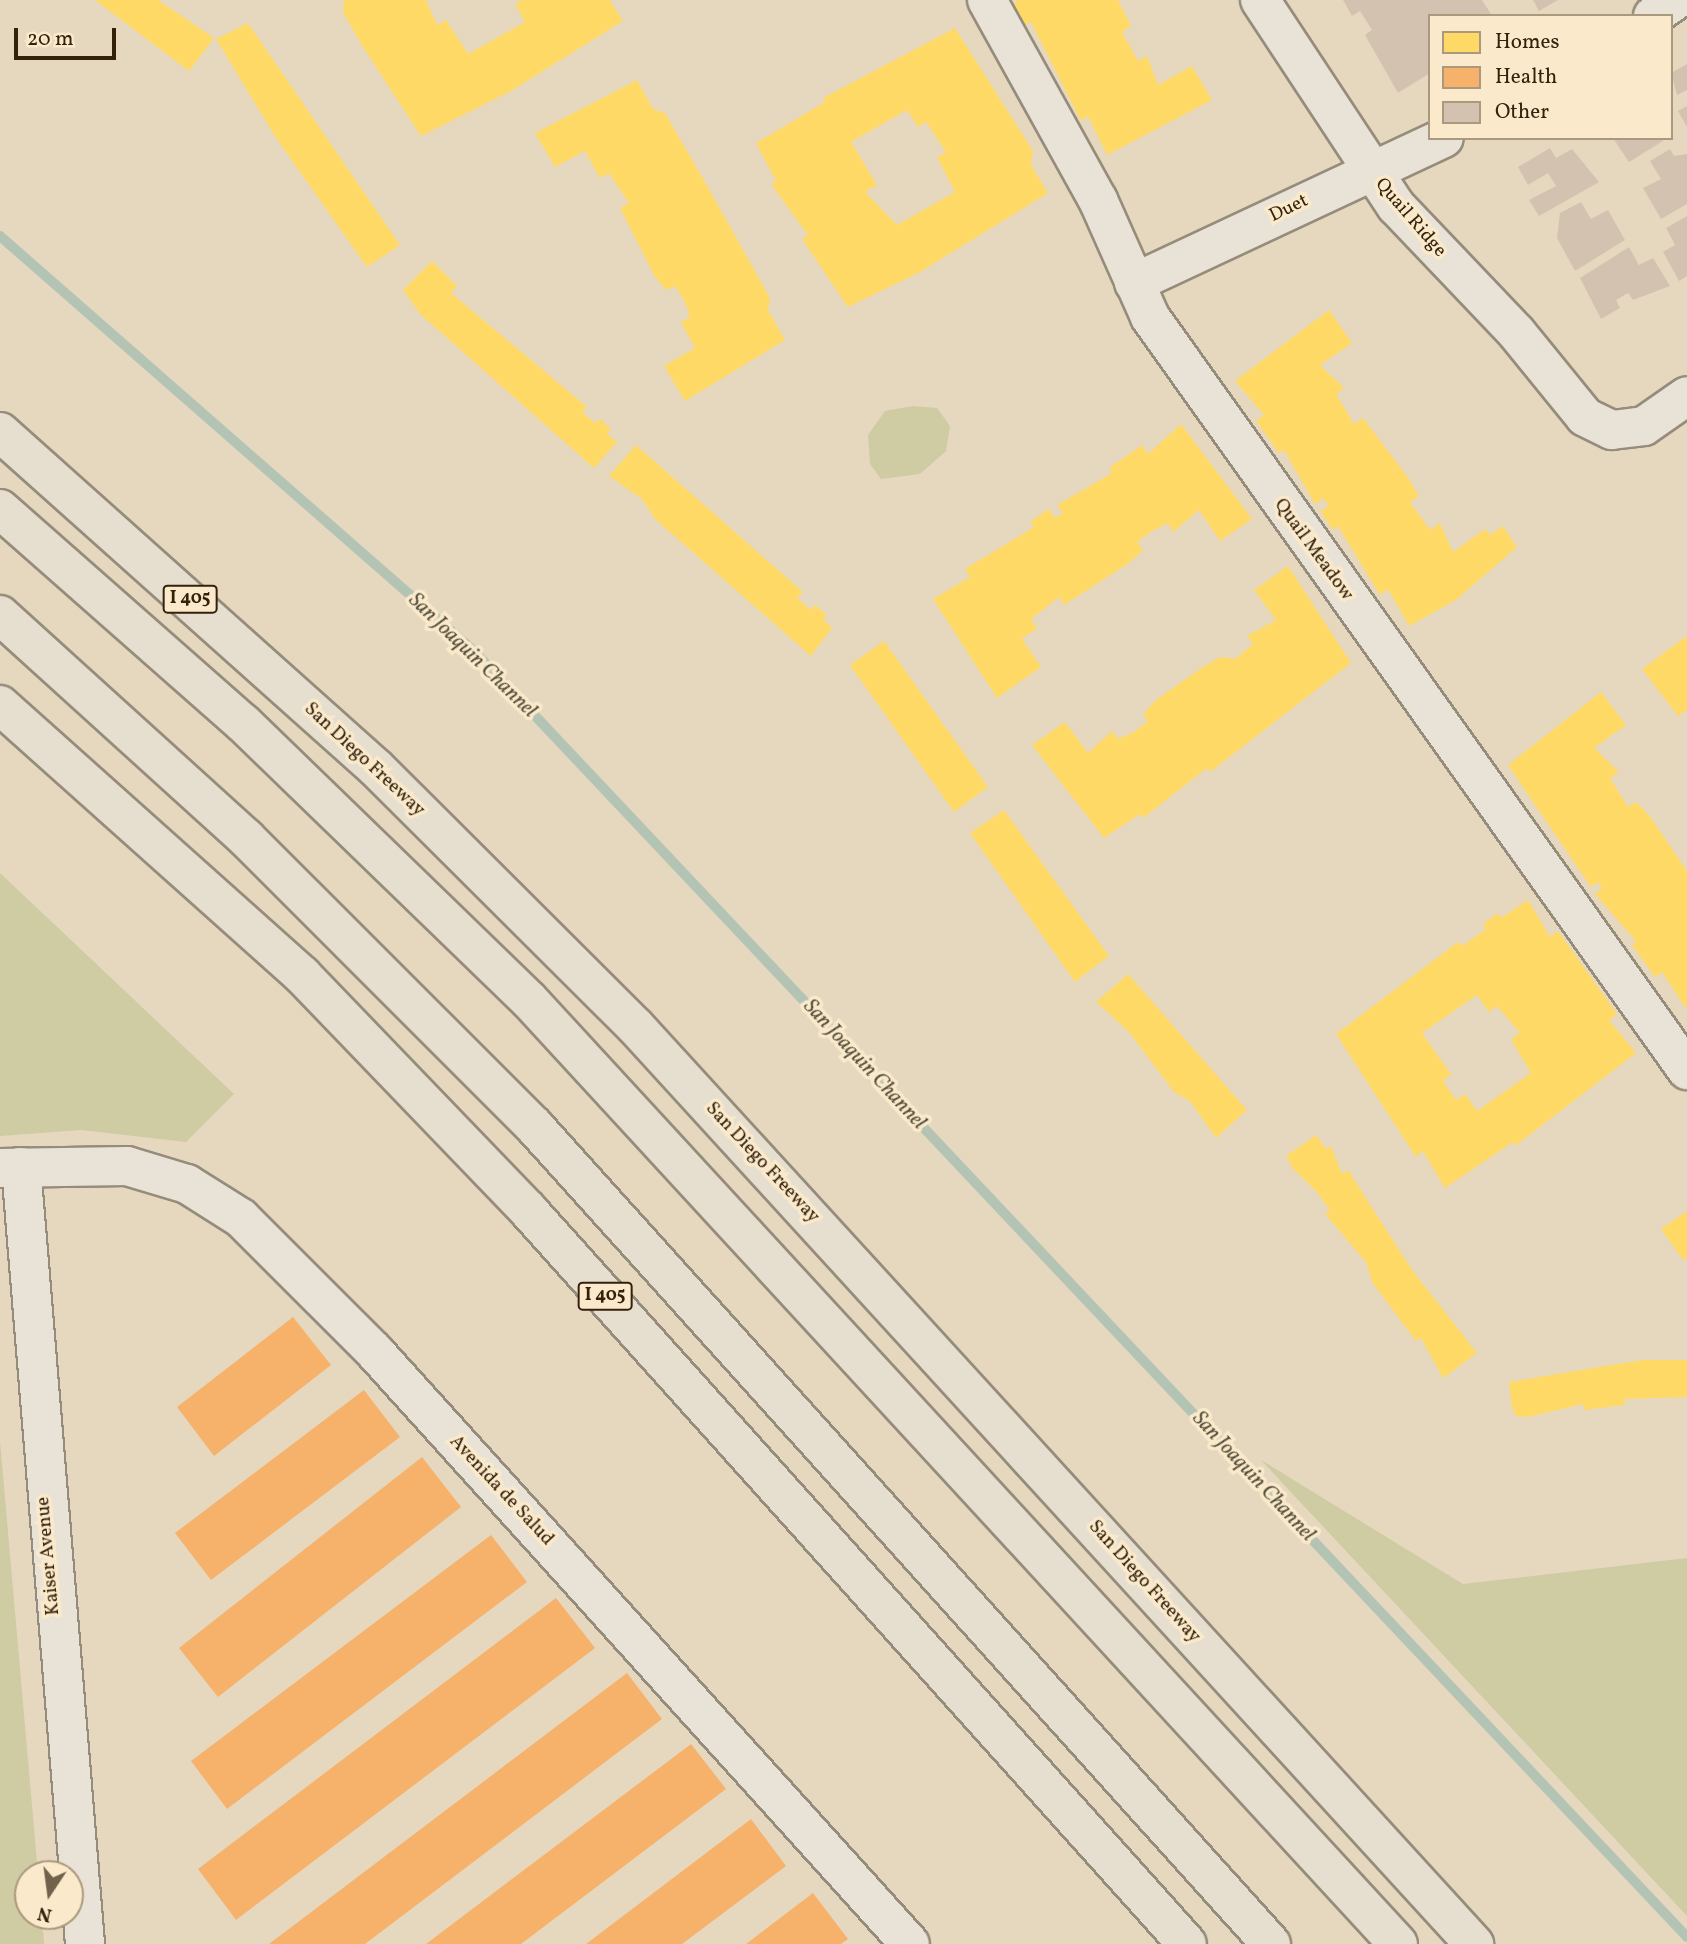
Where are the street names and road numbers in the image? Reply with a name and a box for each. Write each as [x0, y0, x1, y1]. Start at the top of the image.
street label: Quail Ridge [1369, 174, 1451, 262]
street label: Duet [1266, 190, 1312, 228]
street label: Quail Meadow [1268, 495, 1358, 605]
road number: I 405 [162, 584, 218, 614]
street label: San Diego Freeway [299, 698, 429, 822]
street label: San Diego Freeway [700, 1098, 824, 1228]
road number: I 405 [577, 1282, 633, 1310]
street label: Avenida de Salud [444, 1431, 558, 1551]
street label: Kaiser Avenue [32, 1496, 66, 1616]
street label: San Diego Freeway [1083, 1516, 1205, 1648]

